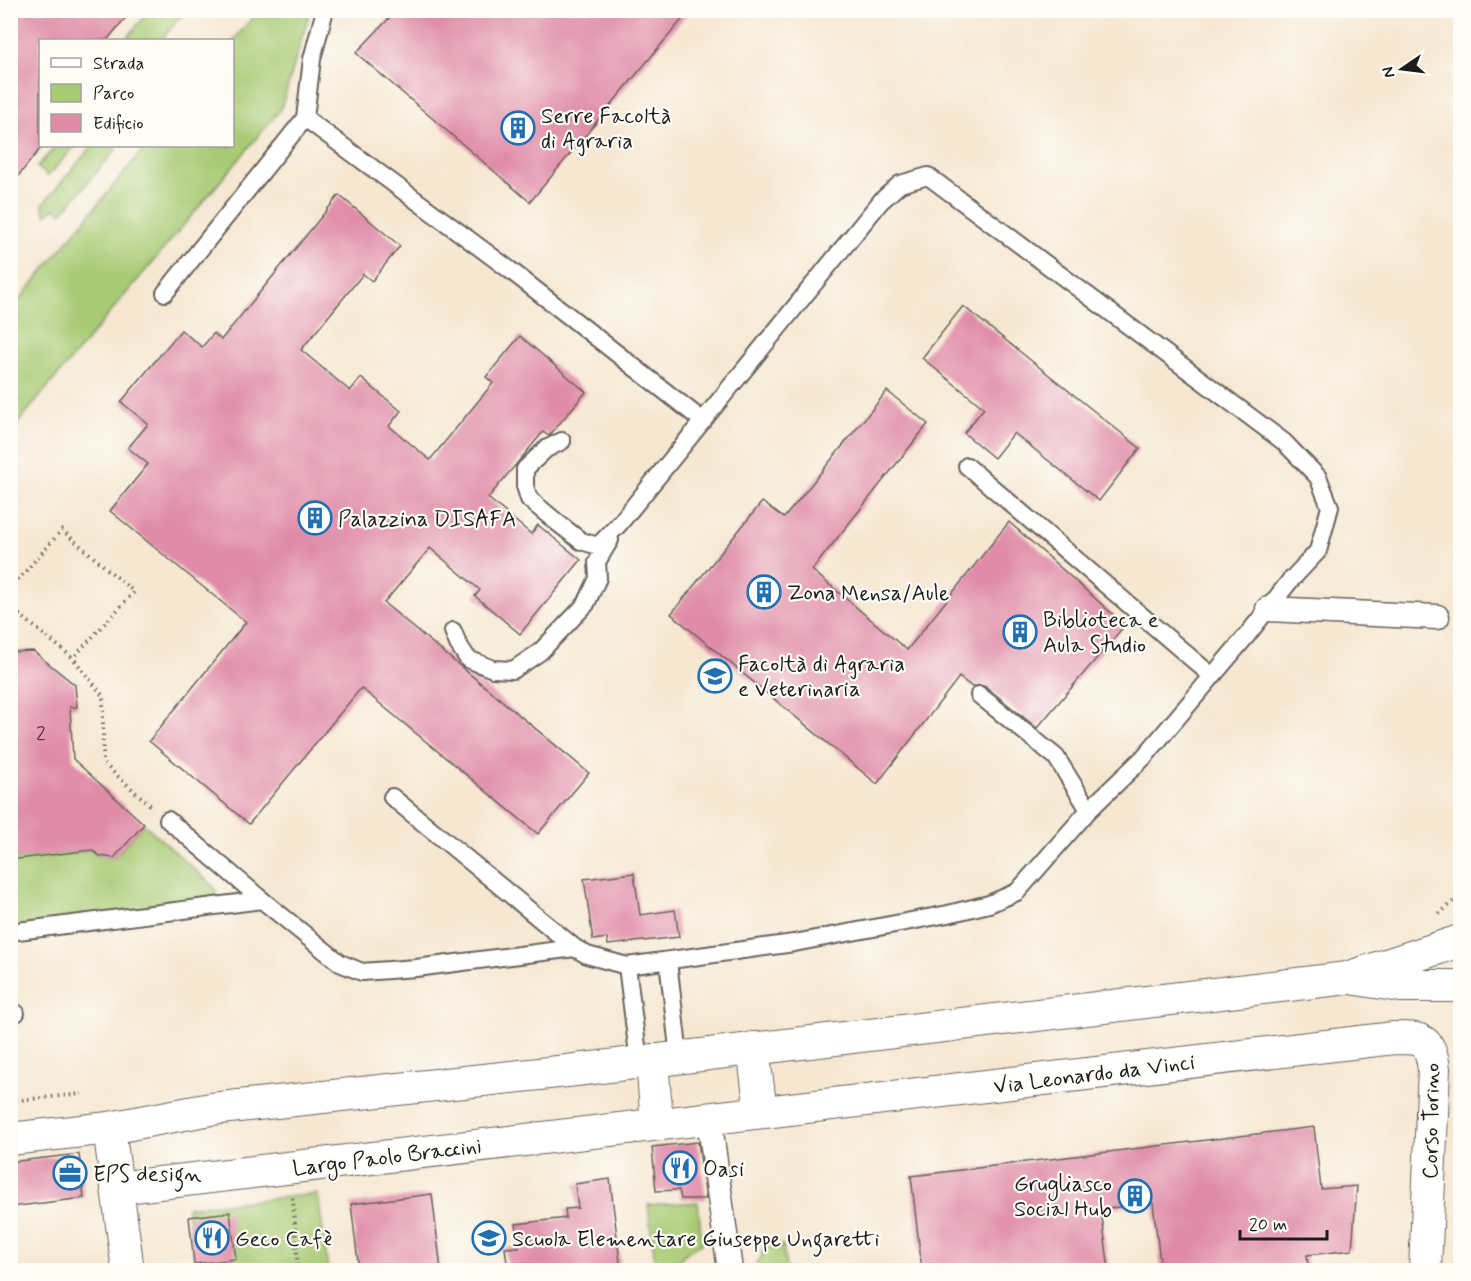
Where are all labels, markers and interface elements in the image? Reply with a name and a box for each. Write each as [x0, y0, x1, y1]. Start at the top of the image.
legend [39, 39, 234, 147]
north arrow [1372, 39, 1432, 99]
text: Strada [93, 52, 144, 76]
text: N [1377, 65, 1400, 80]
text: Parco [93, 82, 134, 106]
place label: Serre Facoltà di Agraria [541, 103, 671, 157]
building icon: Serre Facoltà di Agraria [500, 110, 536, 146]
text: Edificio [93, 112, 144, 136]
building icon: Palazzina DISAFA [297, 500, 333, 536]
place label: Palazzina DISAFA [338, 506, 516, 534]
building icon: Zona Mensa/Aule [746, 574, 782, 610]
place label: Zona Mensa/Aule [787, 580, 949, 608]
place label: Biblioteca e Aula Studio [1043, 607, 1159, 660]
building icon: Biblioteca e Aula Studio [1002, 614, 1038, 650]
place label: Facoltà di Agraria e Veterinaria [738, 651, 905, 704]
school or university icon: Facoltà di Agraria e Veterinaria [697, 658, 733, 694]
house number: 2 [36, 721, 46, 748]
street label: Via Leonardo da Vinci [992, 1049, 1196, 1101]
street label: Corso Torino [1417, 1063, 1447, 1179]
street label: Largo Paolo Braccini [291, 1133, 484, 1186]
restaurant icon: Oasi [662, 1150, 698, 1186]
office icon: EPS design [52, 1155, 88, 1191]
place label: Oasi [703, 1156, 744, 1184]
place label: EPS design [93, 1161, 201, 1192]
place label: Grugliasco Social Hub [1014, 1171, 1112, 1224]
building icon: Grugliasco Social Hub [1117, 1178, 1153, 1214]
scale bar [1240, 1203, 1327, 1241]
text: 20 m [1249, 1213, 1287, 1237]
restaurant icon: Geco Cafè [194, 1220, 230, 1256]
school or university icon: Scuola Elementare Giuseppe Ungaretti [471, 1220, 507, 1256]
place label: Geco Cafè [235, 1226, 332, 1254]
place label: Scuola Elementare Giuseppe Ungaretti [512, 1226, 879, 1257]

